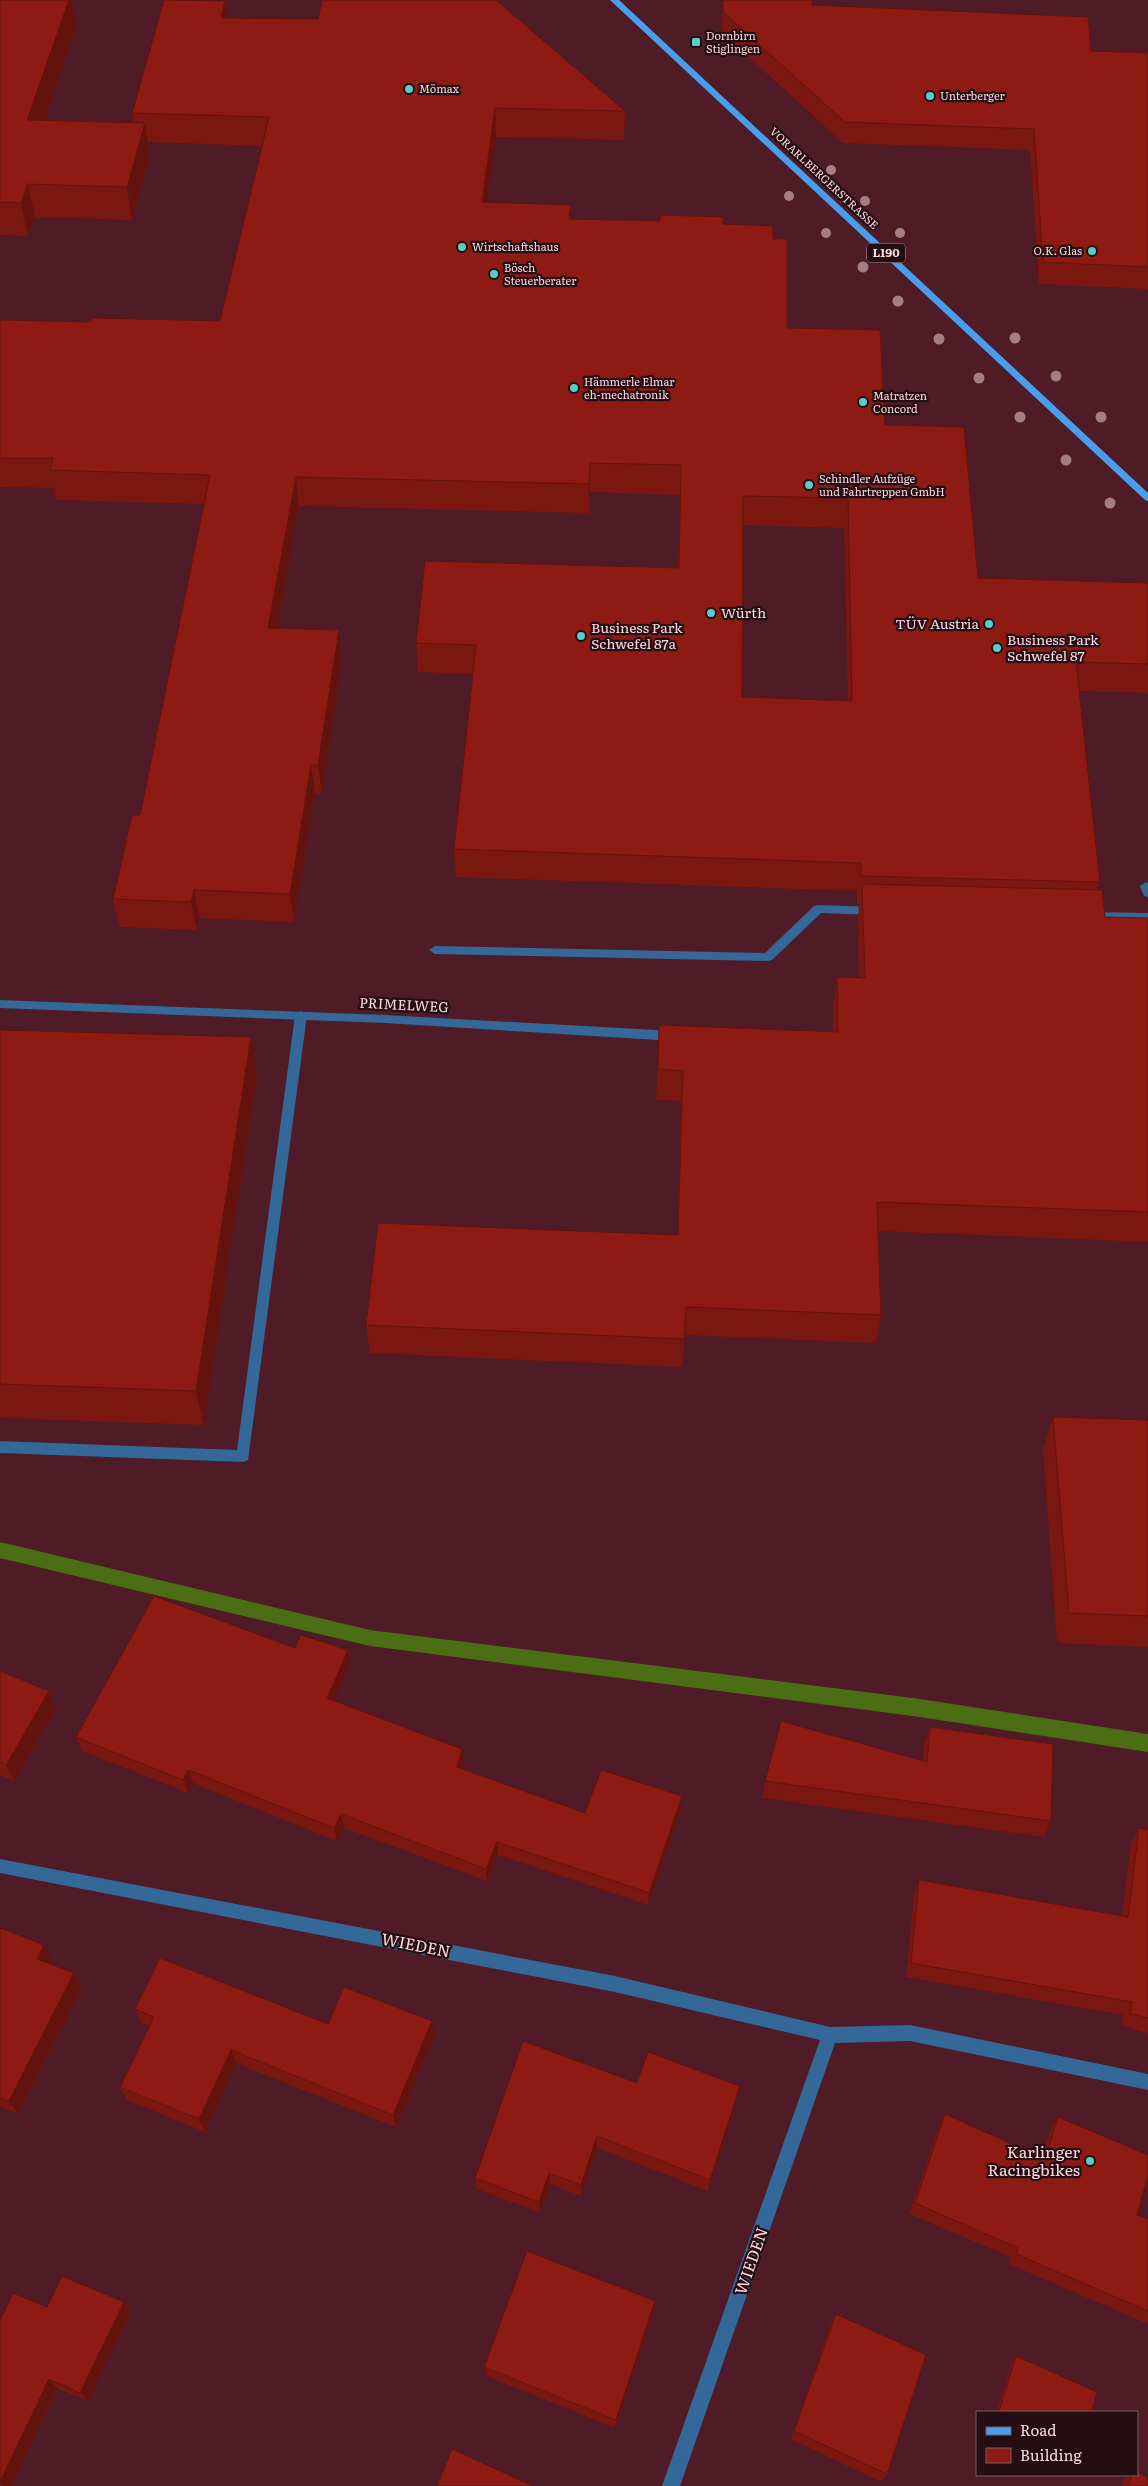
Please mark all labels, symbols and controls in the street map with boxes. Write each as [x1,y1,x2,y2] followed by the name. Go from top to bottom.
[706,27,760,56] place label: Dornbirn Stiglingen
[690,36,702,48] marker: Dornbirn Stiglingen
[419,80,460,96] place label: Mömax
[403,83,415,95] marker: Mömax
[940,87,1006,103] place label: Unterberger
[924,90,936,102] marker: Unterberger
[767,123,882,232] street label: VORARLBERGERSTRASSE
[472,238,558,254] place label: Wirtschaftshaus
[456,241,468,253] marker: Wirtschaftshaus
[1034,242,1082,258] place label: O.K. Glas
[867,244,905,262] road number: L190
[1086,245,1098,257] marker: O.K. Glas
[504,259,577,288] place label: Bösch Steuerberater
[488,268,500,280] marker: Bösch Steuerberater
[584,373,675,402] place label: Hämmerle Elmar eh-mechatronik
[568,382,580,394] marker: Hämmerle Elmar eh-mechatronik
[873,387,927,416] place label: Matratzen Concord
[857,396,869,408] marker: Matratzen Concord
[819,470,945,499] place label: Schindler Aufzüge und Fahrtreppen GmbH
[803,479,815,491] marker: Schindler Aufzüge und Fahrtreppen GmbH
[721,602,766,622] place label: Würth
[705,607,717,619] marker: Würth
[895,613,979,633] place label: TÜV Austria
[591,617,683,653] place label: Business Park Schwefel 87a
[983,618,995,630] marker: TÜV Austria
[1007,629,1099,665] place label: Business Park Schwefel 87
[575,630,587,642] marker: Business Park Schwefel 87a
[991,642,1003,654] marker: Business Park Schwefel 87
[359,992,450,1016] street label: PRIMELWEG
[380,1926,453,1962] street label: WIEDEN
[988,2139,1080,2181] place label: Karlinger Racingbikes
[1084,2155,1096,2167] marker: Karlinger Racingbikes
[727,2224,773,2298] street label: WIEDEN
[976,2411,1138,2476] legend
[1020,2418,1056,2441] text: Road
[1020,2443,1082,2466] text: Building

